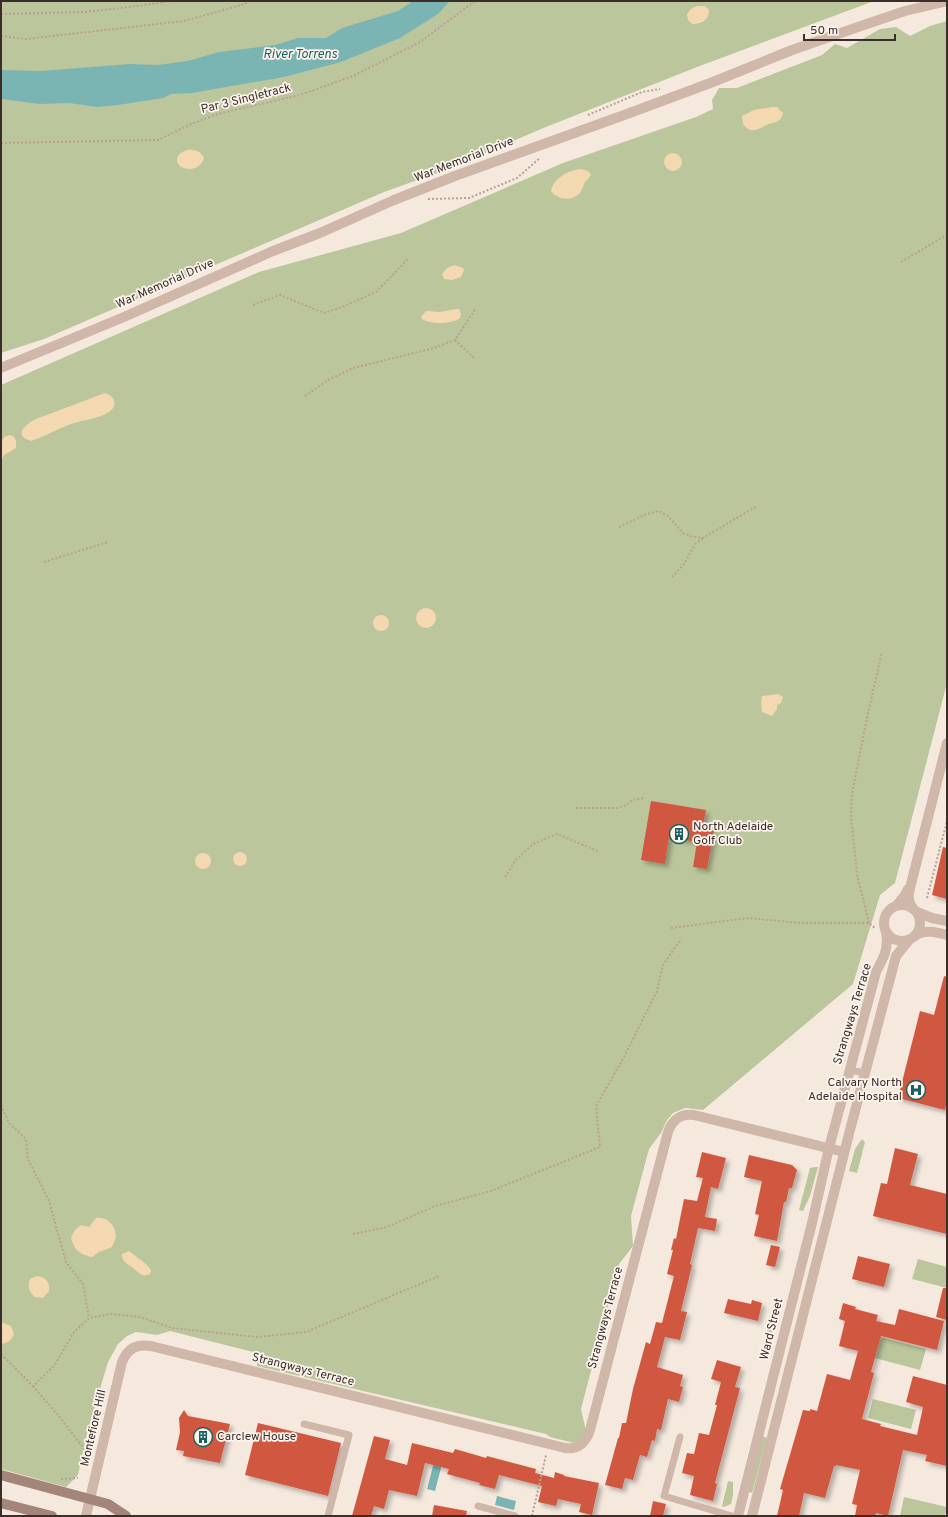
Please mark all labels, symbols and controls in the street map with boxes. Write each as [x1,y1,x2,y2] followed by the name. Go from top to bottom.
[804,16,895,42] scale bar
[810,23,838,39] text: 50 m
[263,47,337,63] water label: River Torrens
[199,80,293,118] street label: Par 3 Singletrack
[412,134,516,186] street label: War Memorial Drive
[114,255,216,313] street label: War Memorial Drive
[693,819,773,849] place label: North Adelaide Golf Club
[668,823,690,845] building icon: North Adelaide Golf Club
[830,961,876,1067] street label: Strangways Terrace
[808,1075,902,1105] place label: Calvary North Adelaide Hospital
[905,1079,927,1101] hospital icon: Calvary North Adelaide Hospital
[585,1265,627,1371] street label: Strangways Terrace
[757,1296,787,1362] street label: Ward Street
[250,1350,356,1390] street label: Strangways Terrace
[77,1388,111,1468] street label: Montefiore Hill
[192,1426,214,1448] building icon: Carclew House
[217,1429,296,1445] place label: Carclew House

